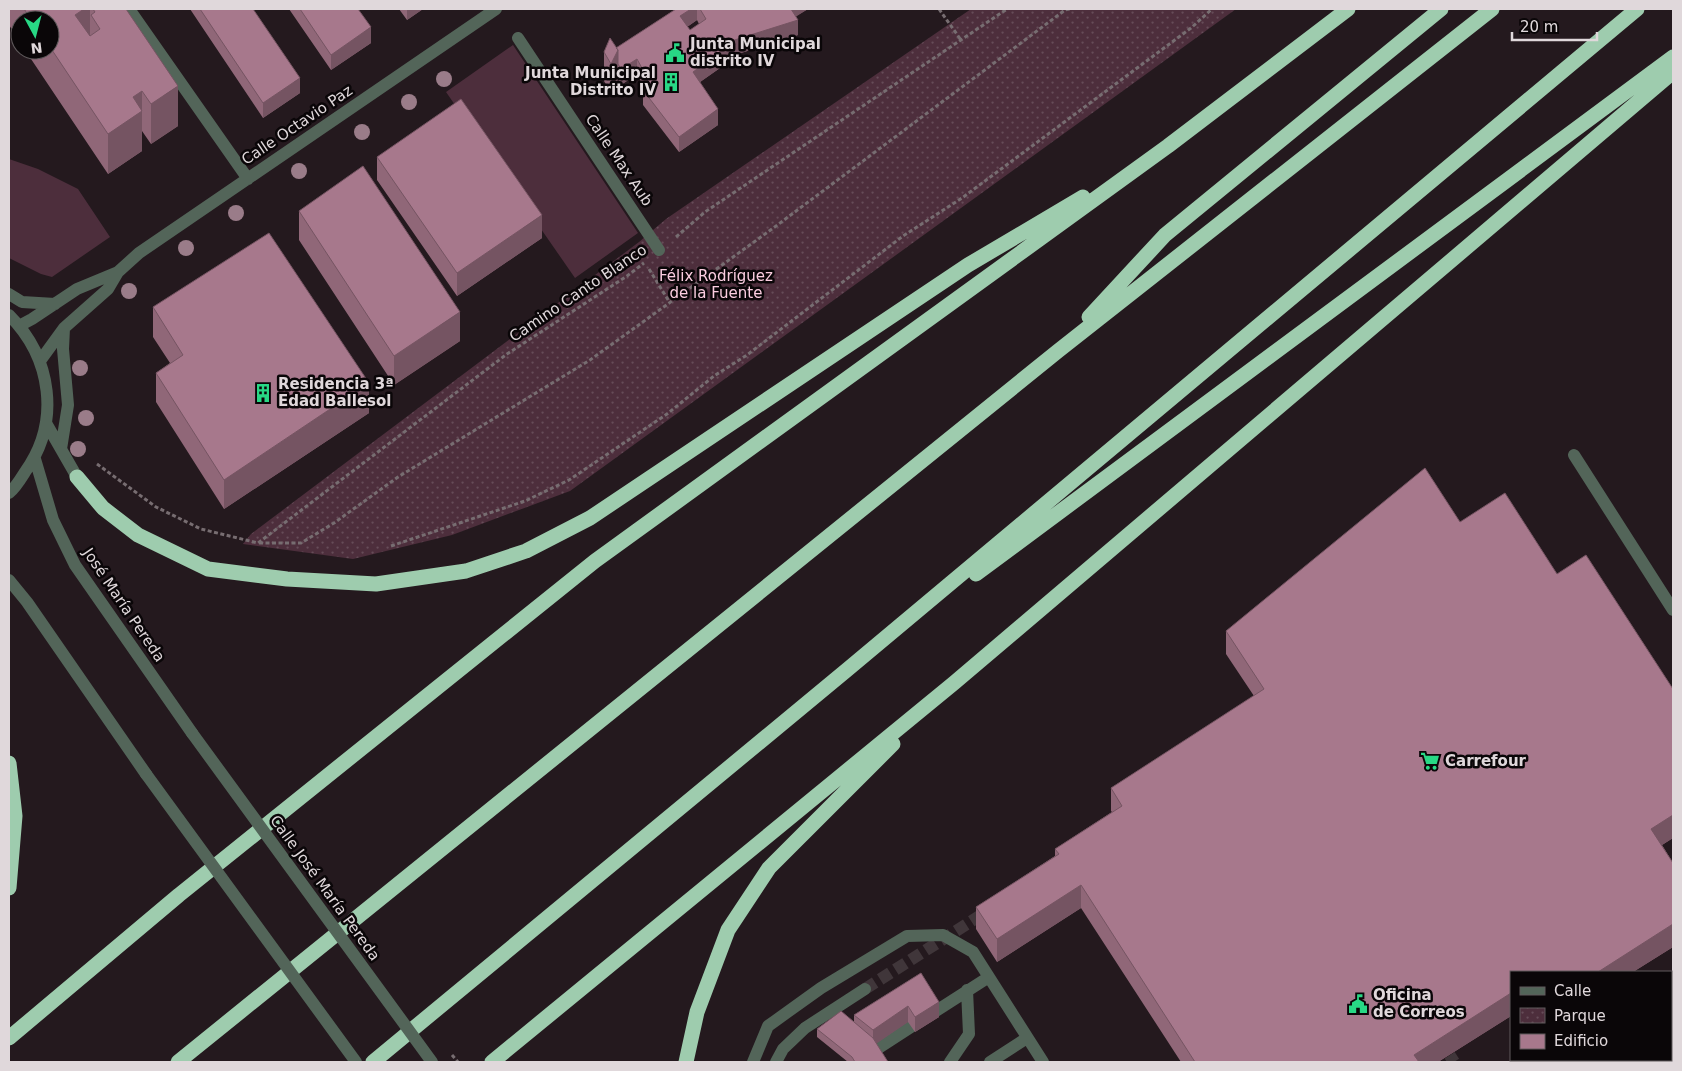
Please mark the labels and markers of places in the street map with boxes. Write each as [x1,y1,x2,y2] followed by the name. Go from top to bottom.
[689,35,821,70] place label: Junta Municipal distrito IV
[664,42,686,64] public building icon: Junta Municipal distrito IV
[524,64,656,99] place label: Junta Municipal Distrito IV
[660,71,682,93] building icon: Junta Municipal Distrito IV
[278,375,394,410] place label: Residencia 3ª Edad Ballesol
[252,382,274,404] building icon: Residencia 3ª Edad Ballesol
[1419,750,1441,772] supermarket icon: Carrefour
[1445,752,1527,770] place label: Carrefour
[1373,986,1465,1021] place label: Oficina de Correos
[1347,993,1369,1015] public building icon: Oficina de Correos

